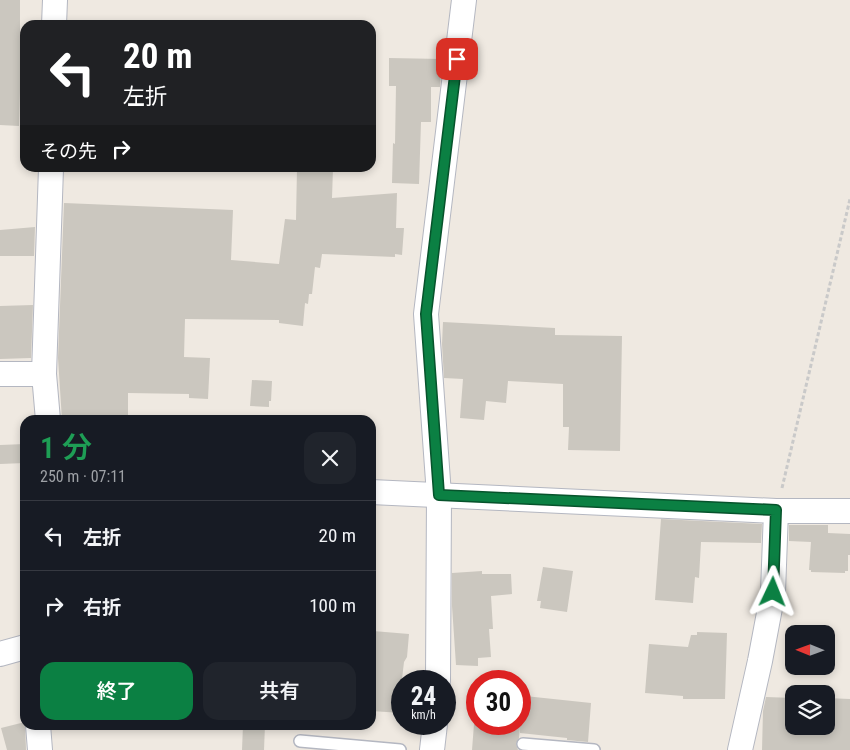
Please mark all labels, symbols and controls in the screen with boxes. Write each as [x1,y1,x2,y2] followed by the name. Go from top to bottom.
[123,36,192,77] text: 20 m
[436,38,478,80] pin
[40,40,105,105] icon: left
[443,45,471,73] icon: arrive
[123,84,167,109] text: 左折
[107,135,135,163] icon: right
[40,140,97,163] text: その先
[40,430,92,465] text: 1 分
[304,432,356,484] button: close
[40,467,126,486] text: 250 m · 07:11
[40,522,68,550] icon: left
[319,524,356,547] text: 20 m
[83,526,121,549] text: 左折
[746,565,798,617] position arrow
[40,592,68,620] icon: right
[309,594,356,617] text: 100 m
[83,596,121,619] text: 右折
[785,625,835,675] north arrow
[785,625,835,735] map controls
[40,662,193,720] button: 終了
[203,662,356,720] button: 共有
[466,670,531,735] speed limit sign: 30
[411,682,436,711] text: 24
[785,685,835,735] button: layers
[411,708,436,722] text: km/h

